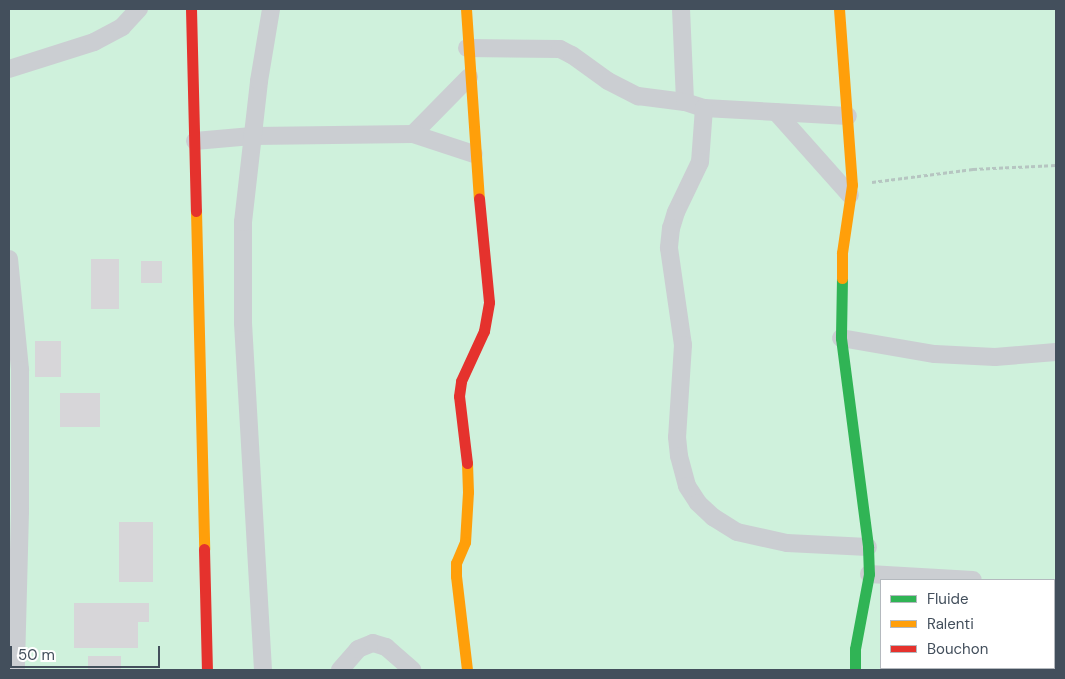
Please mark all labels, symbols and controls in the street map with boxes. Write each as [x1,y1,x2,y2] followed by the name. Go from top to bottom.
[880,579,1055,669] legend
[927,589,969,609] text: Fluide
[927,614,974,634] text: Ralenti
[12,636,162,668] scale bar
[927,639,988,659] text: Bouchon
[18,645,55,665] text: 50 m

